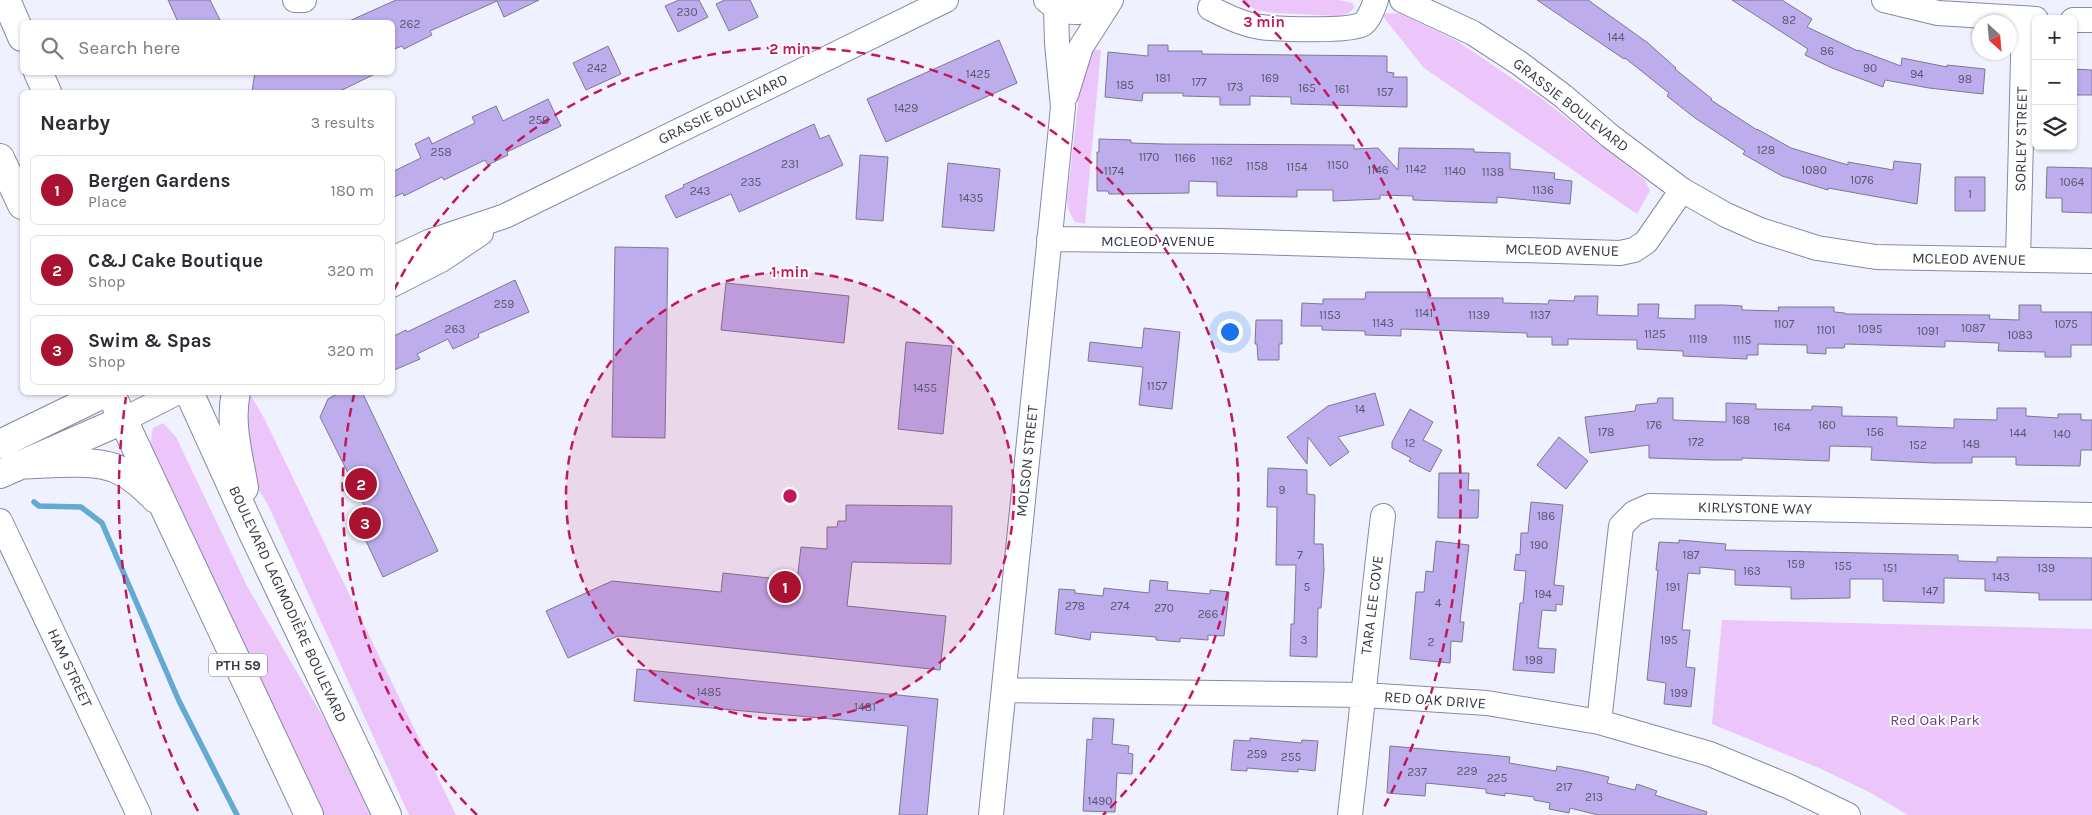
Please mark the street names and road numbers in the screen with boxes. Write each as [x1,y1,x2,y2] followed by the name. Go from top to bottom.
[1510,54,1632,156] street label: GRASSIE BOULEVARD
[655,70,791,148] street label: GRASSIE BOULEVARD
[2011,86,2031,192] street label: SORLEY STREET
[1101,232,1215,250] street label: MCLEOD AVENUE
[1505,240,1619,260] street label: MCLEOD AVENUE
[1912,249,2026,269] street label: MCLEOD AVENUE
[1012,404,1042,518] street label: MOLSON STREET
[225,483,351,725] street label: BOULEVARD LAGIMODIÈRE BOULEVARD
[1698,498,1813,518] street label: KIRLYSTONE WAY
[1357,554,1387,656] street label: TARA LEE COVE
[44,626,96,711] street label: HAM STREET
[209,654,267,676] road number: PTH 59
[1383,687,1487,713] street label: RED OAK DRIVE

